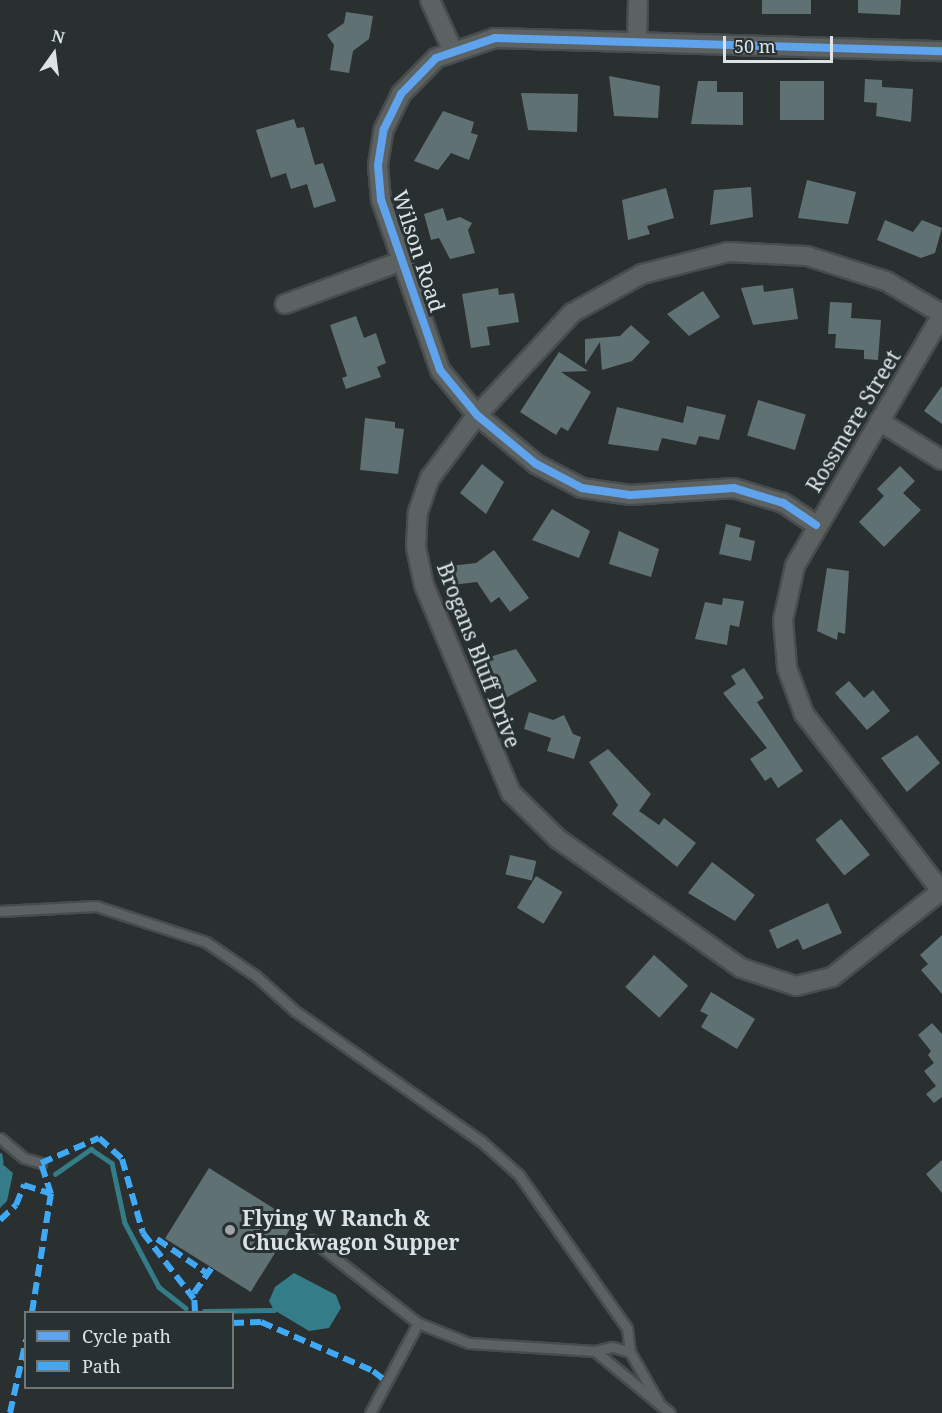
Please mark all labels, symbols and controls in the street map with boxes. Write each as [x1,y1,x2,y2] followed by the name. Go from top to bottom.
[24,24,84,84] north arrow
[50,24,67,49] text: N
[726,24,836,62] scale bar
[734,34,776,58] text: 50 m
[387,187,451,315] street label: Wilson Road
[801,345,905,497] street label: Rossmere Street
[432,559,526,751] street label: Brogans Bluff Drive
[242,1205,459,1255] place label: Flying W Ranch & Chuckwagon Supper
[223,1223,237,1237] marker: Flying W Ranch & Chuckwagon Supper
[24,1311,234,1389] legend
[82,1324,171,1348] text: Cycle path
[82,1354,121,1378] text: Path

